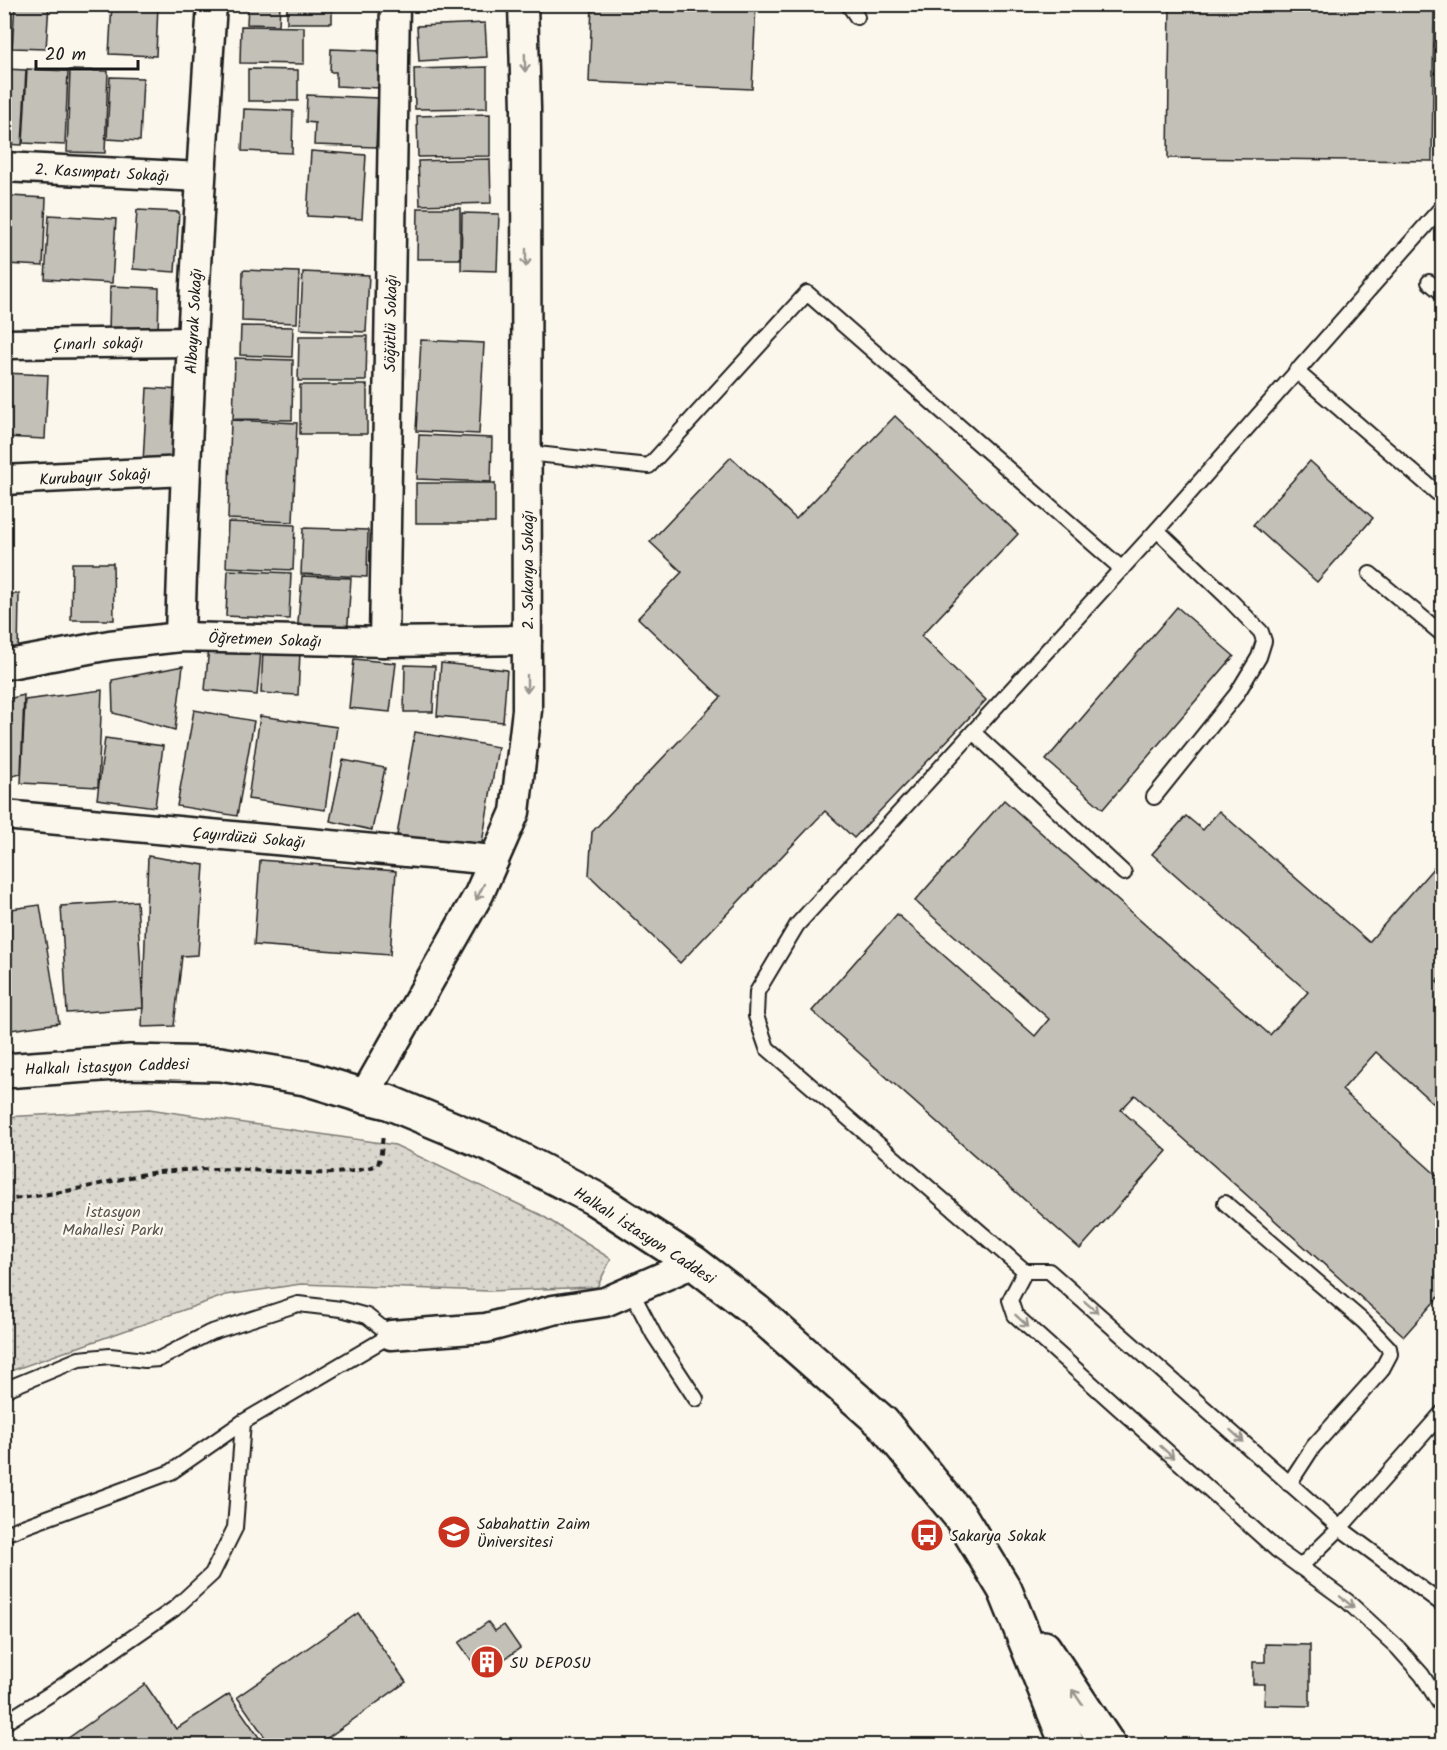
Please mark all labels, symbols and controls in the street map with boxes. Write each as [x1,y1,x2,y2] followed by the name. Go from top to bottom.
[36,33,138,71] scale bar
[45,41,86,70] text: 20 m
[519,52,530,72] one-way arrow
[34,157,170,190] street label: 2. Kasımpatı Sokağı
[520,247,532,267] one-way arrow
[179,267,210,375] street label: Albayrak Sokağı
[378,274,405,372] street label: Söğütlü Sokağı
[53,331,143,358] street label: Çınarlı sokağı
[39,462,152,493] street label: Kurubayır Sokağı
[516,510,541,630] street label: 2. Sakarya Sokağı
[208,626,322,655] street label: Öğretmen Sokağı
[521,673,533,693] one-way arrow
[191,821,306,856] street label: Çayırdüzü Sokağı
[473,882,485,900] one-way arrow
[24,1052,191,1083] street label: Halkalı İstasyon Caddesi
[568,1181,721,1292] street label: Halkalı İstasyon Caddesi
[62,1200,164,1243] park label: İstasyon Mahallesi Parkı
[1083,1300,1098,1314] one-way arrow
[1014,1314,1029,1328] one-way arrow
[1229,1429,1244,1443] one-way arrow
[1159,1445,1174,1459] one-way arrow
[477,1512,590,1555] place label: Sabahattin Zaim Üniversitesi
[436,1514,472,1550] school or university icon: Sabahattin Zaim Üniversitesi
[909,1517,945,1553] bus stop icon: Sakarya Sokak
[950,1524,1046,1549] place label: Sakarya Sokak
[1339,1596,1355,1609] one-way arrow
[469,1644,505,1680] building icon: SU DEPOSU
[510,1651,591,1676] place label: SU DEPOSU
[1070,1689,1082,1706] one-way arrow

